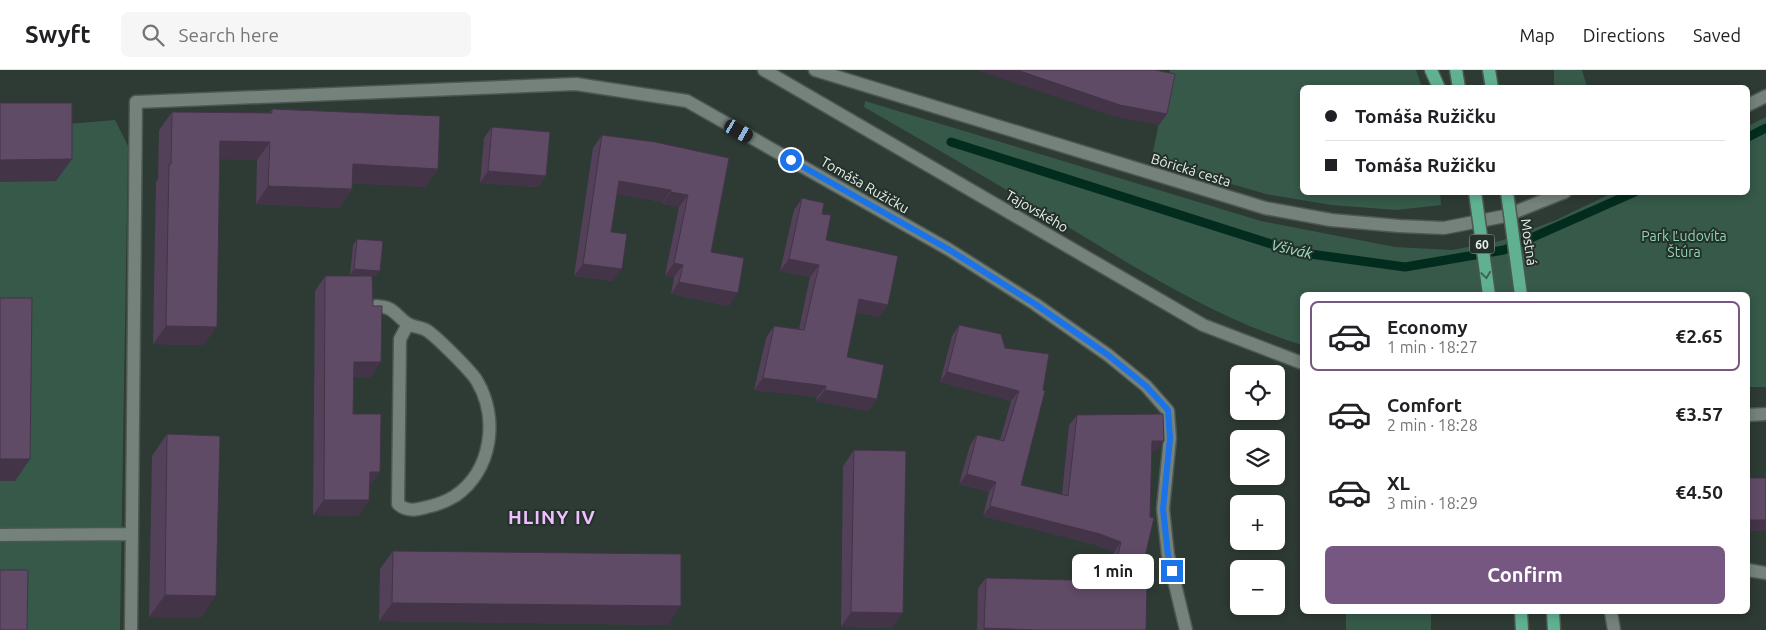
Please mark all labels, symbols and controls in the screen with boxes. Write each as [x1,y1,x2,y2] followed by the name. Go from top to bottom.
[121,12,471,57] search box
[25,21,91,48] text: Swyft
[139,21,167,49] icon: search
[179,24,279,46] text: Search here
[1519,25,1555,45] text: Map
[1583,25,1665,45] text: Directions
[1693,25,1741,45] text: Saved
[1355,105,1496,127] text: Tomáša Ružičku
[722,117,755,145] car
[780,149,802,171] route start
[1149,150,1233,190] street label: Bôrická cesta
[818,153,912,217] street label: Tomáša Ružičku
[1355,154,1496,176] text: Tomáša Ružičku
[1003,187,1071,235] street label: Tajovského
[1518,218,1540,266] street label: Mostná
[1641,228,1727,260] park label: Park Ľudovíta Štúra
[1470,234,1494,253] road number: 60
[1270,236,1315,262] water label: Všivák
[1481,271,1491,280] one-way arrow
[1327,314,1372,359] icon: car
[1387,316,1468,338] text: Economy
[1675,325,1723,347] text: €2.65
[1387,338,1478,356] text: 1 min · 18:27
[1230,365,1285,615] map controls
[1230,365,1285,420] button: locate
[1327,392,1372,437] icon: car
[1387,394,1462,416] text: Comfort
[1675,403,1723,425] text: €3.57
[1387,416,1478,434] text: 2 min · 18:28
[1230,430,1285,485] button: layers
[1327,470,1372,515] icon: car
[1387,472,1410,494] text: XL
[1675,481,1723,503] text: €4.50
[1387,494,1478,512] text: 3 min · 18:29
[1230,495,1285,550] button: +
[508,506,596,528] district label: HLINY IV
[1325,546,1725,604] button: Confirm
[1072,554,1154,588] callout: 1 min
[1161,560,1183,582] route end
[1230,560,1285,615] button: −
[1093,562,1133,580] text: 1 min

